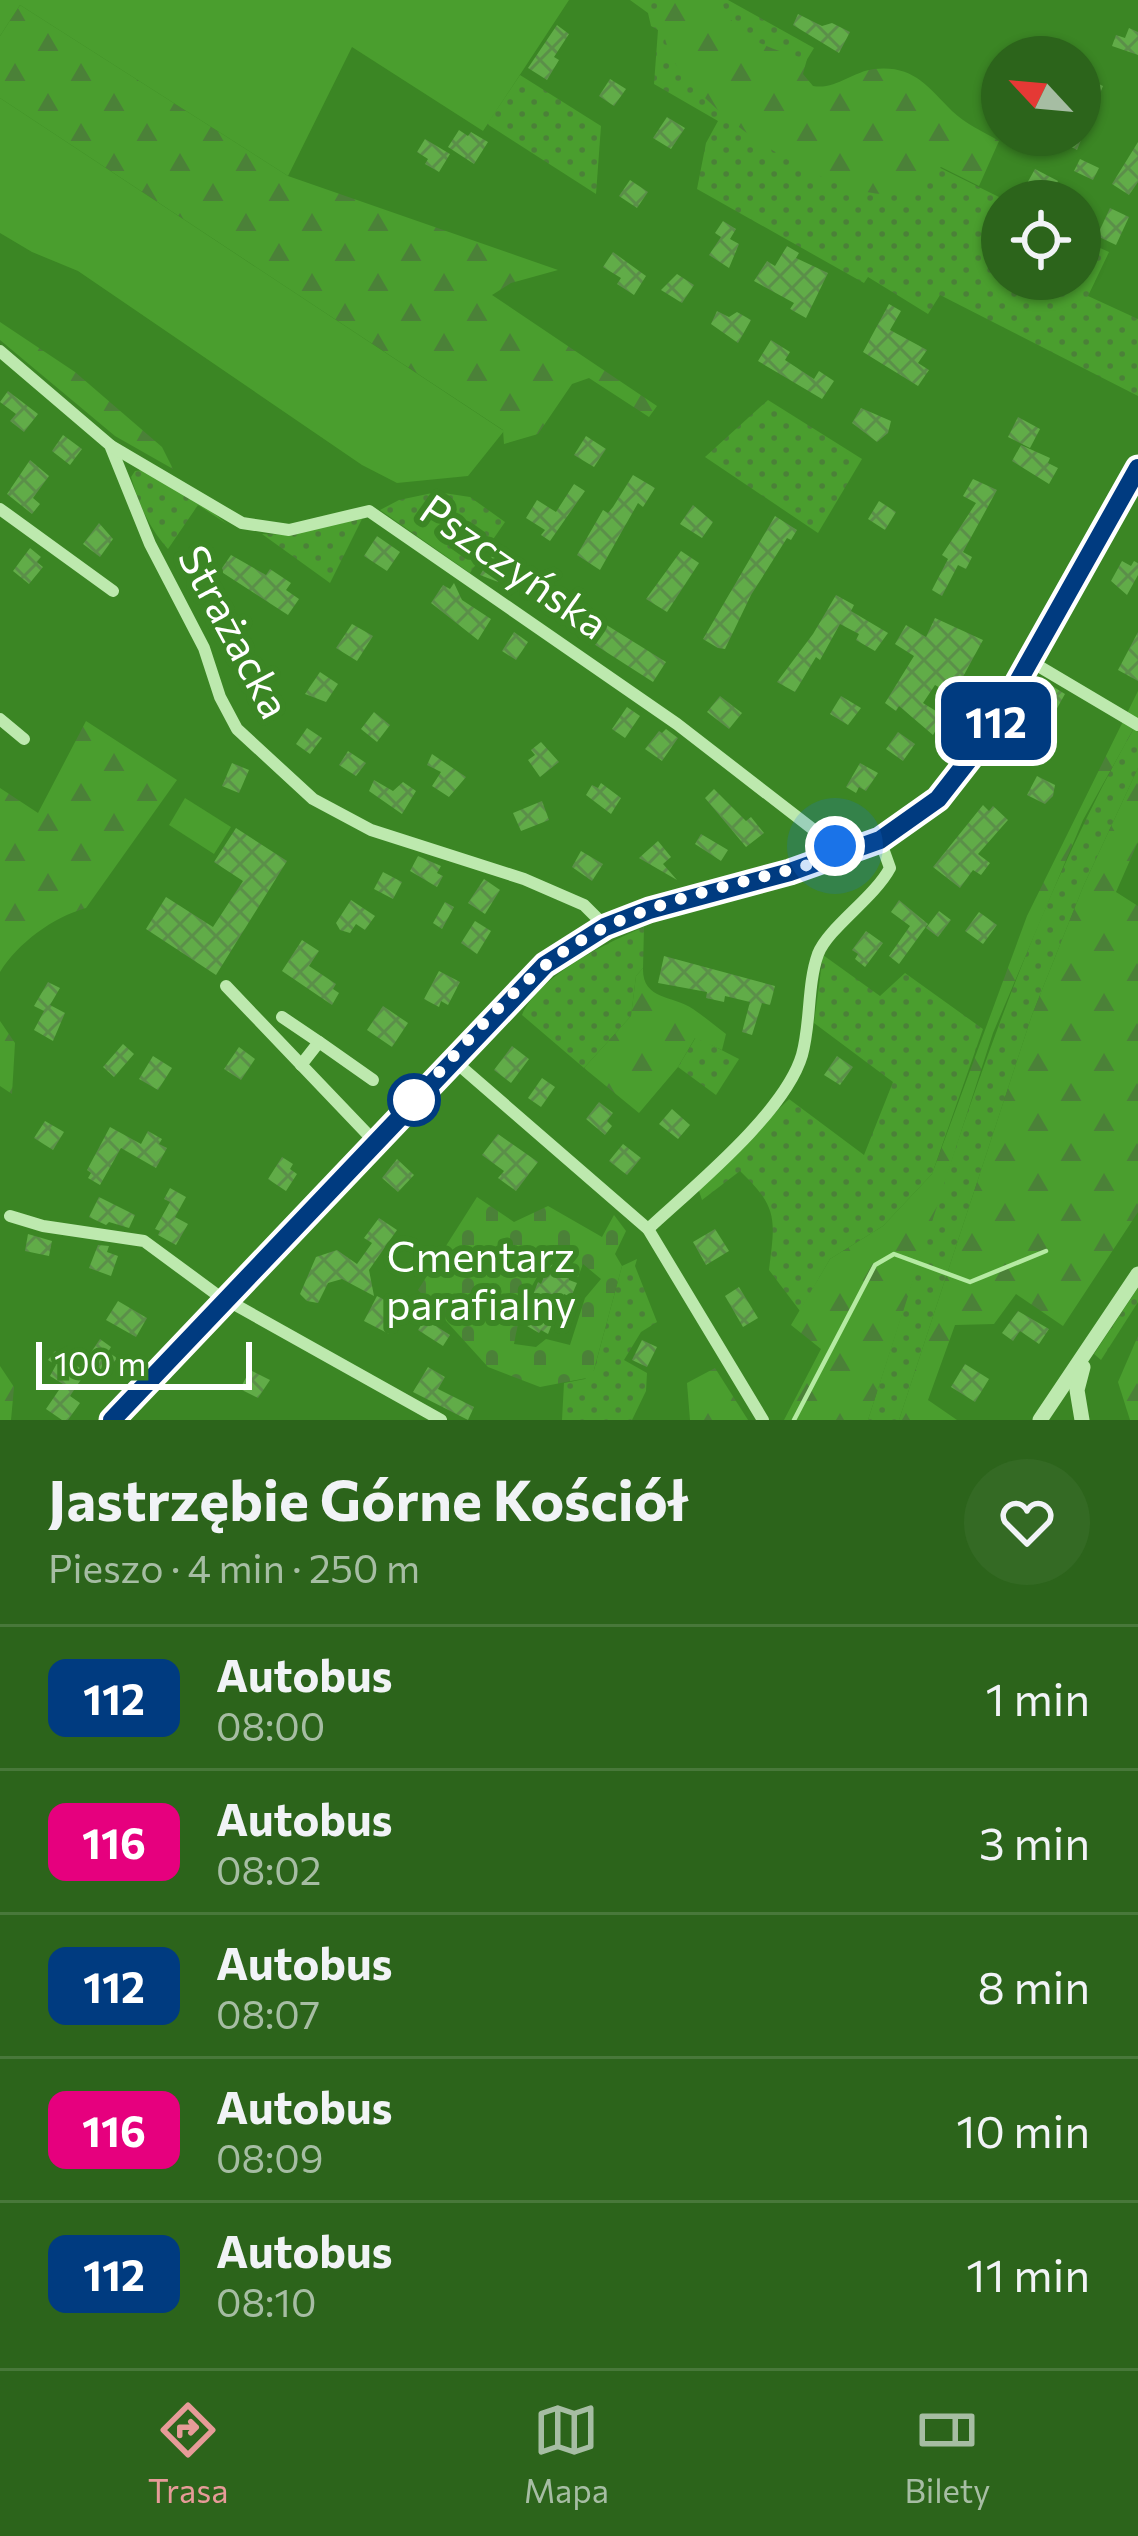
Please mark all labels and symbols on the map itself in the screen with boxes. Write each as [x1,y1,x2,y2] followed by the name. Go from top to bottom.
[981,36,1101,156] north arrow
[411,482,619,649] street label: Pszczyńska
[169,536,303,726] street label: Strażacka
[927,682,1065,760] line badge: 112
[805,816,865,876] your location
[389,1075,439,1125] unlabelled marker
[386,1229,576,1329] park label: Cmentarz parafialny
[36,1336,252,1389] scale bar

